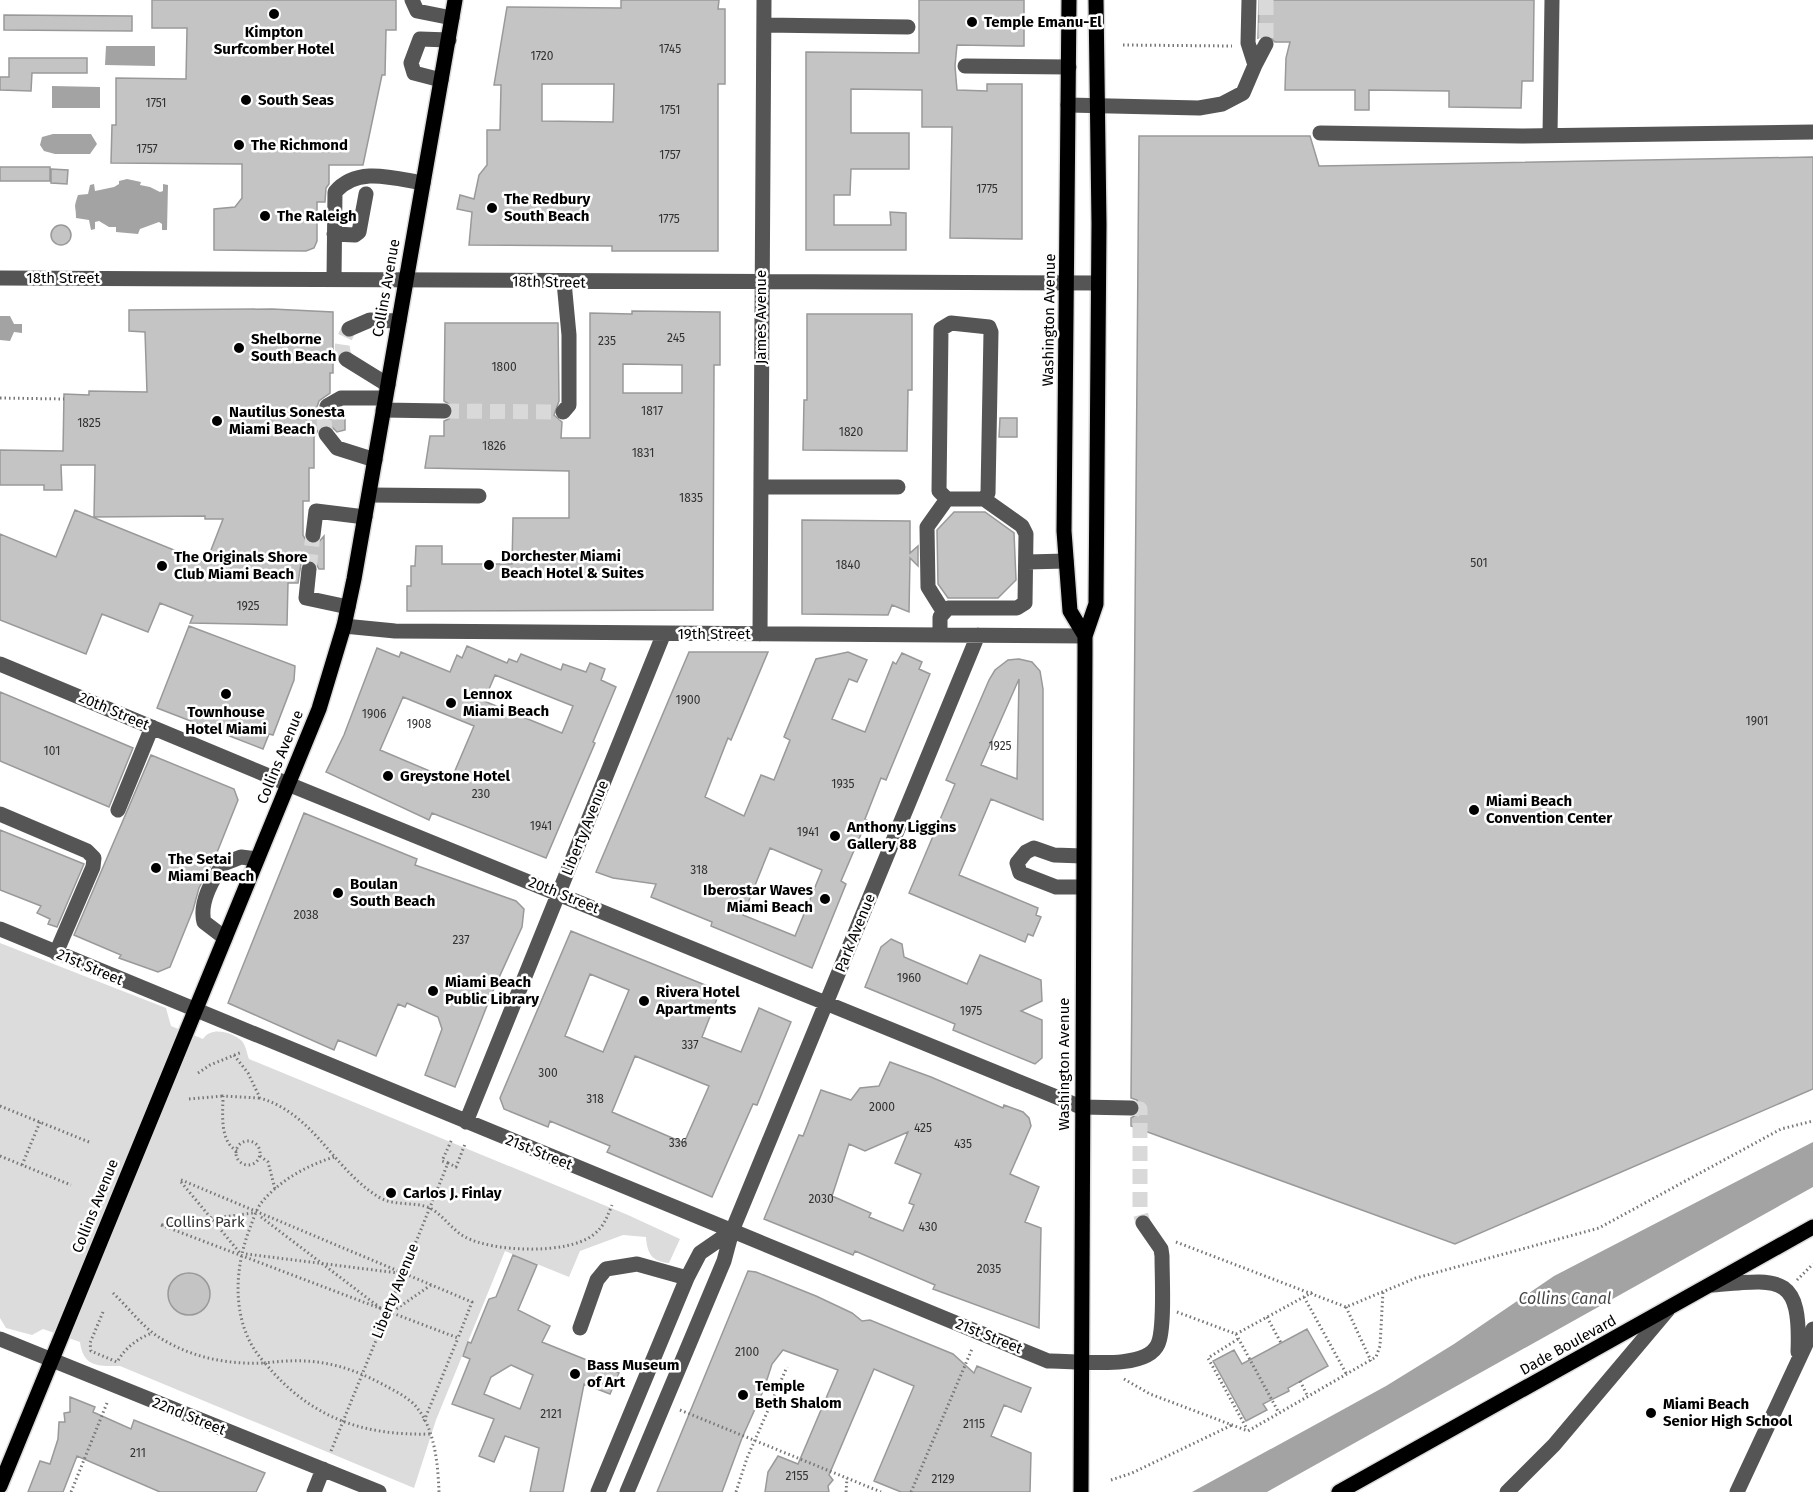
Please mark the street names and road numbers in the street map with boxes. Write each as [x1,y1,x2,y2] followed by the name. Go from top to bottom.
[369,237,403,339] street label: Collins Avenue
[1039,253,1059,387] street label: Washington Avenue
[26,269,100,287] street label: 18th Street
[752,270,770,364] street label: James Avenue
[512,272,587,292] street label: 18th Street
[677,625,751,643] street label: 19th Street
[76,688,152,734] street label: 20th Street
[253,708,307,806] street label: Collins Avenue
[558,778,612,878] street label: Liberty Avenue
[526,873,603,918] street label: 20th Street
[831,891,879,975] street label: Park Avenue
[54,945,127,989] street label: 21st Street
[1055,997,1073,1131] street label: Washington Avenue
[503,1130,576,1174] street label: 21st Street
[68,1157,122,1255] street label: Collins Avenue
[368,1241,422,1341] street label: Liberty Avenue
[1517,1311,1619,1379] street label: Dade Boulevard
[953,1314,1026,1358] street label: 21st Street
[150,1393,229,1439] street label: 22nd Street

